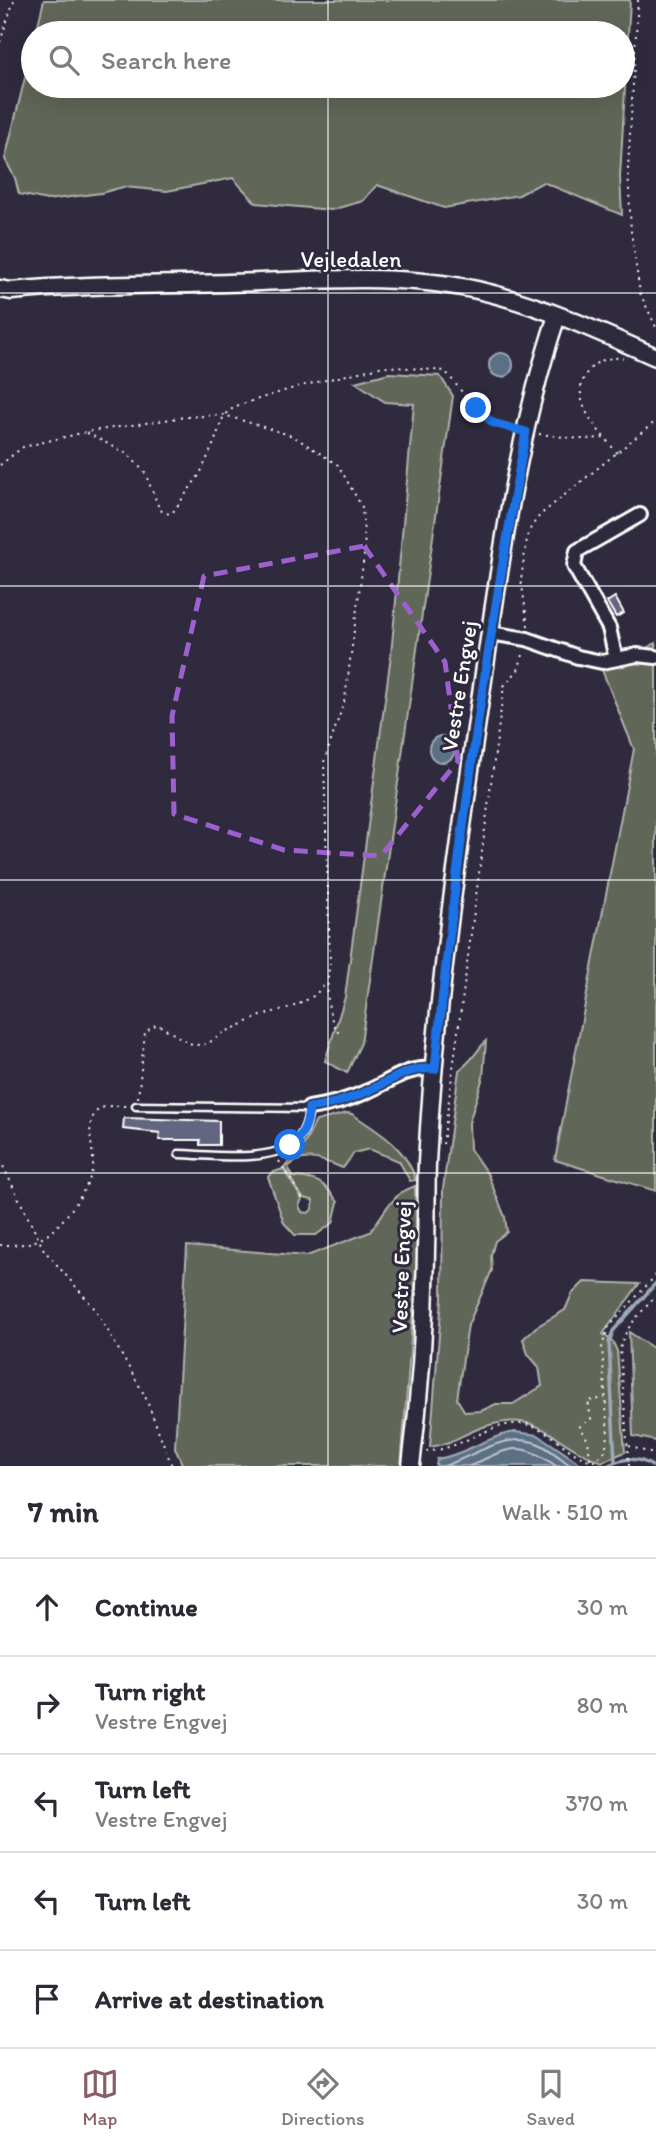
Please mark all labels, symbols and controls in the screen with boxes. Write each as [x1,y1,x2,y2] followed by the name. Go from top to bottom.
[21,21,635,98] search box
[45,41,83,79] icon: search
[101,44,231,76] text: Search here
[301,245,401,273] street label: Vejledalen
[460,392,491,423] route end
[435,618,483,754] street label: Vestre Engvej
[274,1129,305,1160] route start
[385,1200,417,1334] street label: Vestre Engvej
[28,1493,99,1530] text: 7 min
[502,1498,628,1526] text: Walk · 510 m
[28,1588,66,1626] icon: ahead
[95,1591,198,1623] text: Continue
[577,1593,628,1621] text: 30 m
[95,1675,206,1707] text: Turn right
[28,1686,66,1724] icon: right
[577,1691,628,1719] text: 80 m
[95,1707,227,1735] text: Vestre Engvej
[95,1773,191,1805] text: Turn left
[28,1784,66,1822] icon: left
[565,1789,628,1817] text: 370 m
[95,1805,227,1833] text: Vestre Engvej
[28,1882,66,1920] icon: left
[95,1885,191,1917] text: Turn left
[577,1887,628,1915] text: 30 m
[28,1980,66,2018] icon: arrive
[95,1983,324,2015] text: Arrive at destination
[81,2065,119,2130] tab: Map
[281,2065,365,2130] tab: Directions
[527,2065,575,2130] tab: Saved

